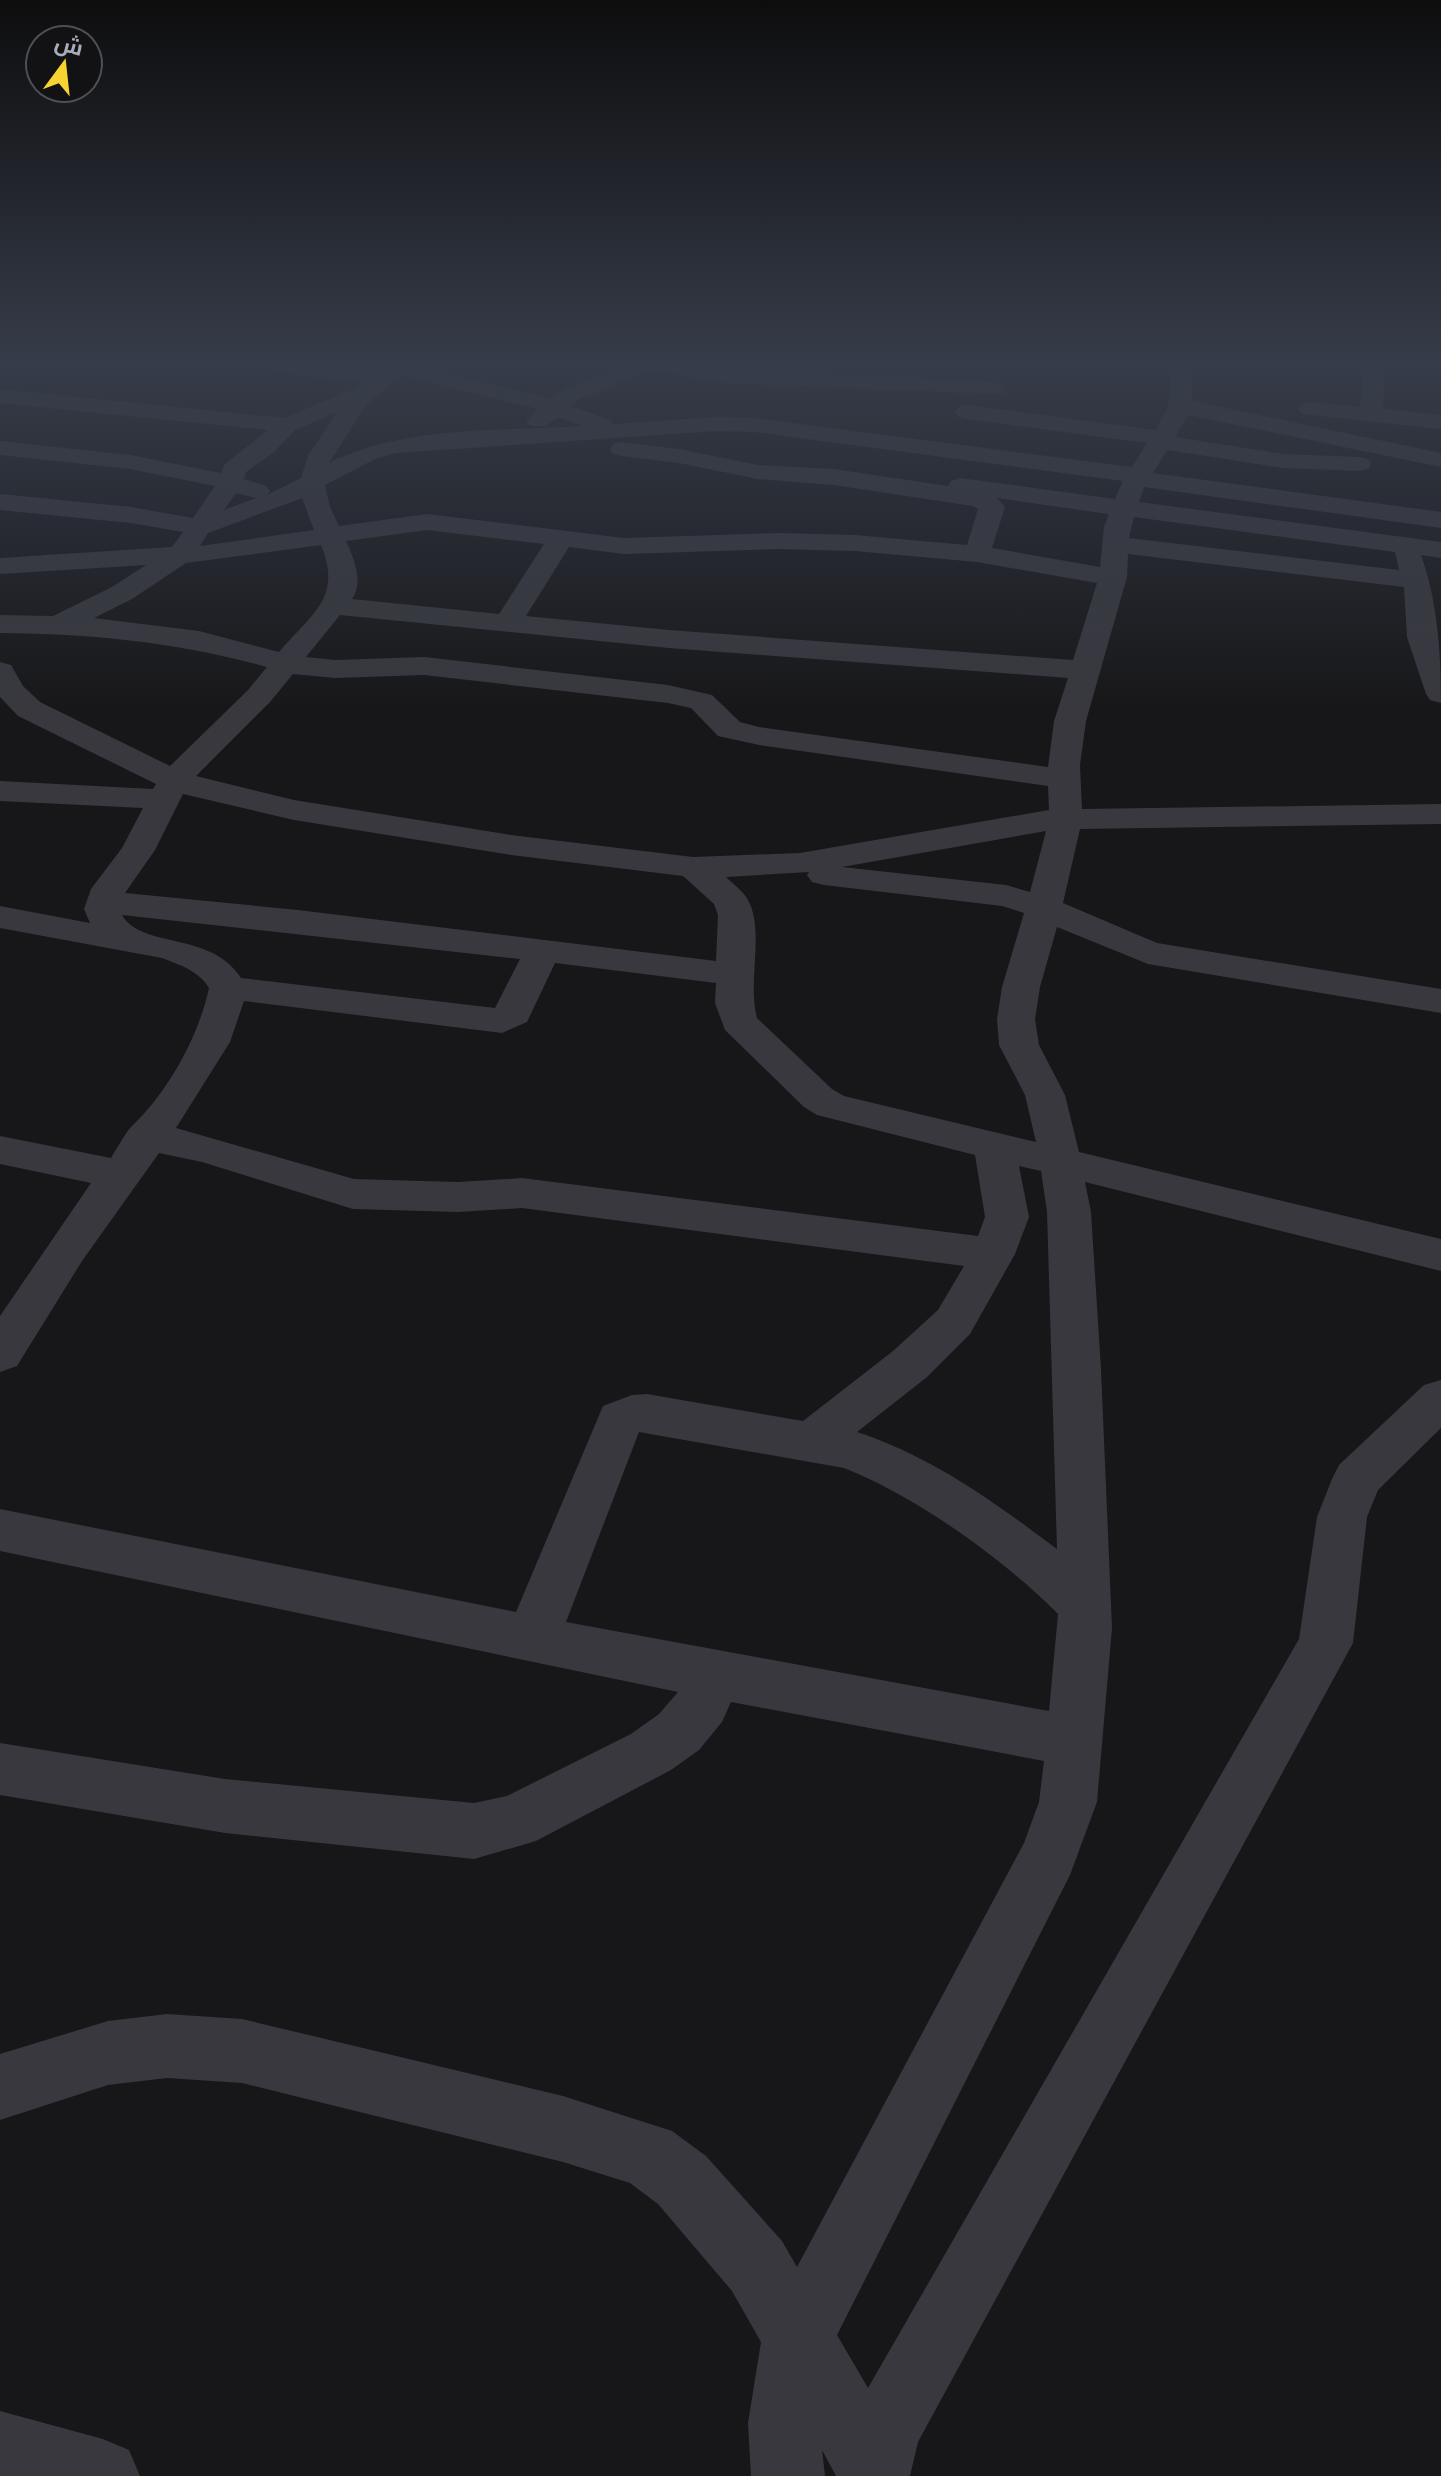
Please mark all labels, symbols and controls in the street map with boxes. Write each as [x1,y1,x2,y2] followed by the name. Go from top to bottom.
[24,24,104,104] north arrow
[51,25,87,65] text: ش

